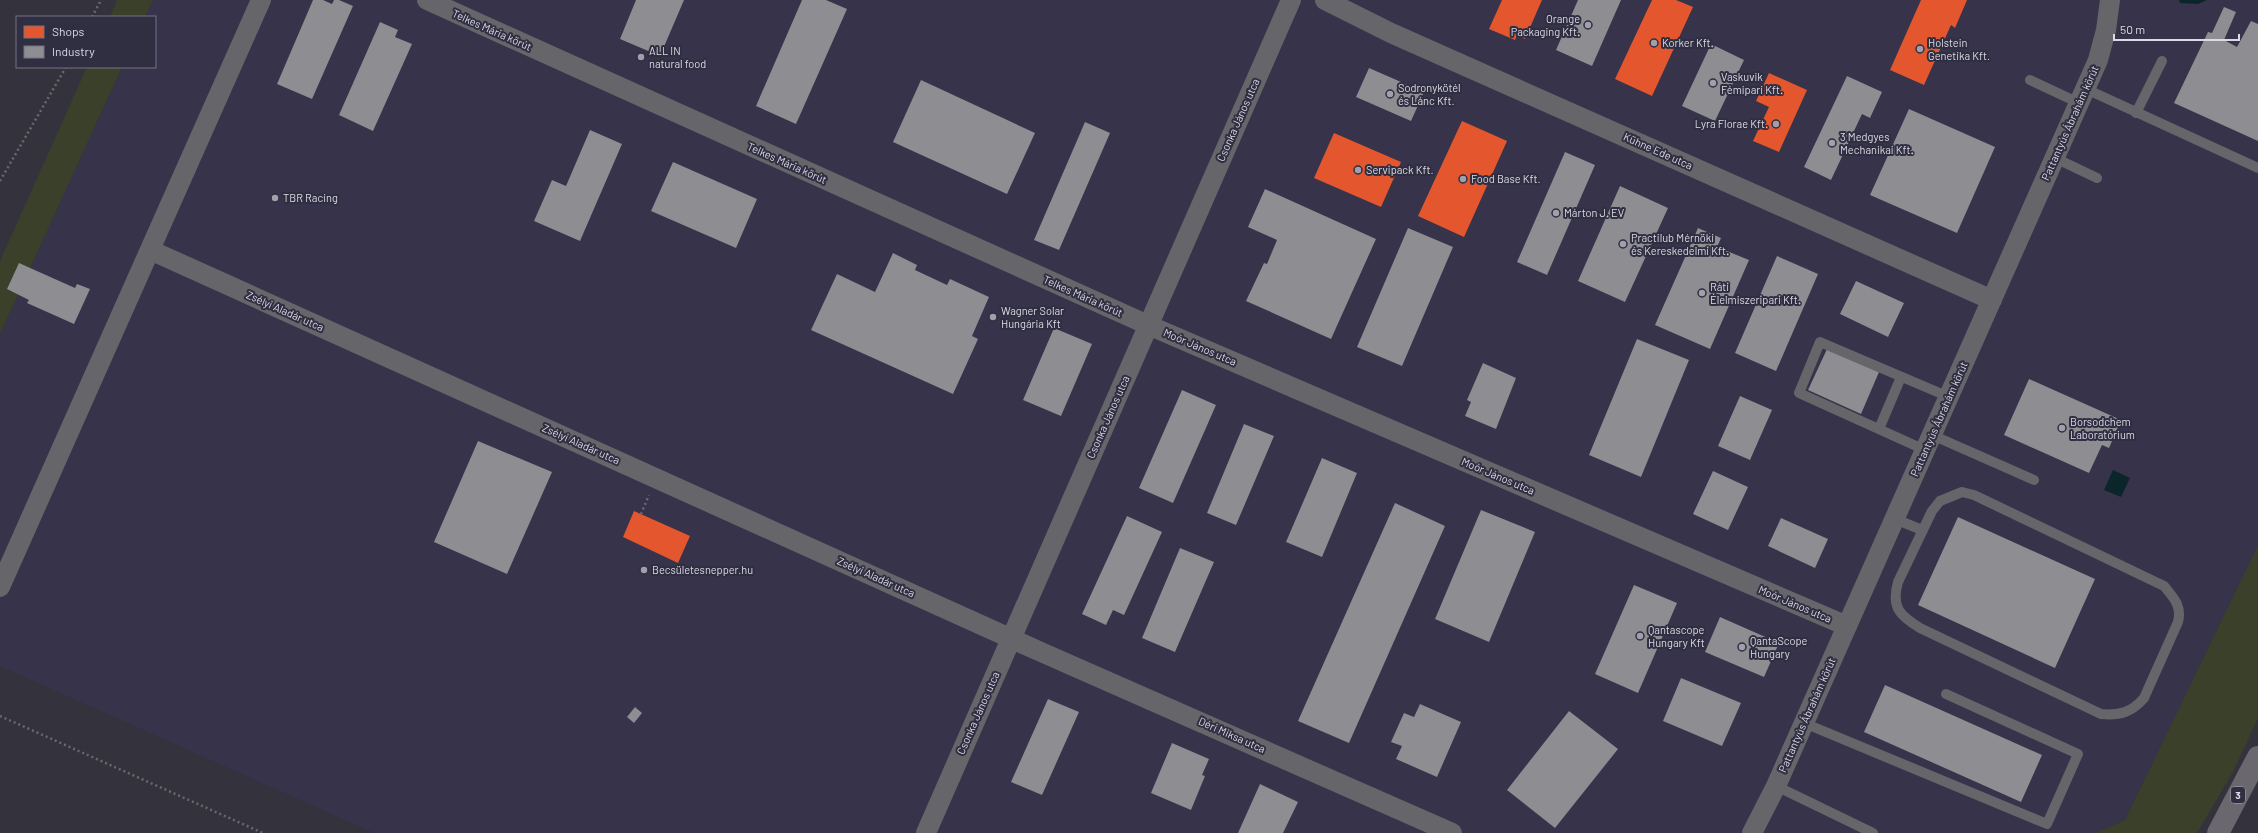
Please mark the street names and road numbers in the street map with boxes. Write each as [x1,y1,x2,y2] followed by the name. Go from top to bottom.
[450,6,534,53] street label: Telkes Mária körút
[2038,63,2101,182] street label: Pattantyús Ábrahám körút
[1213,76,1262,163] street label: Csonka János utca
[1622,129,1695,172] street label: Kühne Ede utca
[745,139,829,186] street label: Telkes Mária körút
[1041,272,1125,319] street label: Telkes Mária körút
[244,288,326,333] street label: Zsélyi Aladár utca
[1162,325,1239,368] street label: Moór János utca
[1907,359,1970,478] street label: Pattantyús Ábrahám körút
[1083,373,1132,460] street label: Csonka János utca
[540,421,622,466] street label: Zsélyi Aladár utca
[1460,454,1537,497] street label: Moór János utca
[835,554,917,599] street label: Zsélyi Aladár utca
[1757,582,1834,625] street label: Moór János utca
[1775,655,1838,774] street label: Pattantyús Ábrahám körút
[953,669,1002,756] street label: Csonka János utca
[1197,714,1268,755] street label: Déri Miksa utca
[2231,787,2245,803] road number: 3

